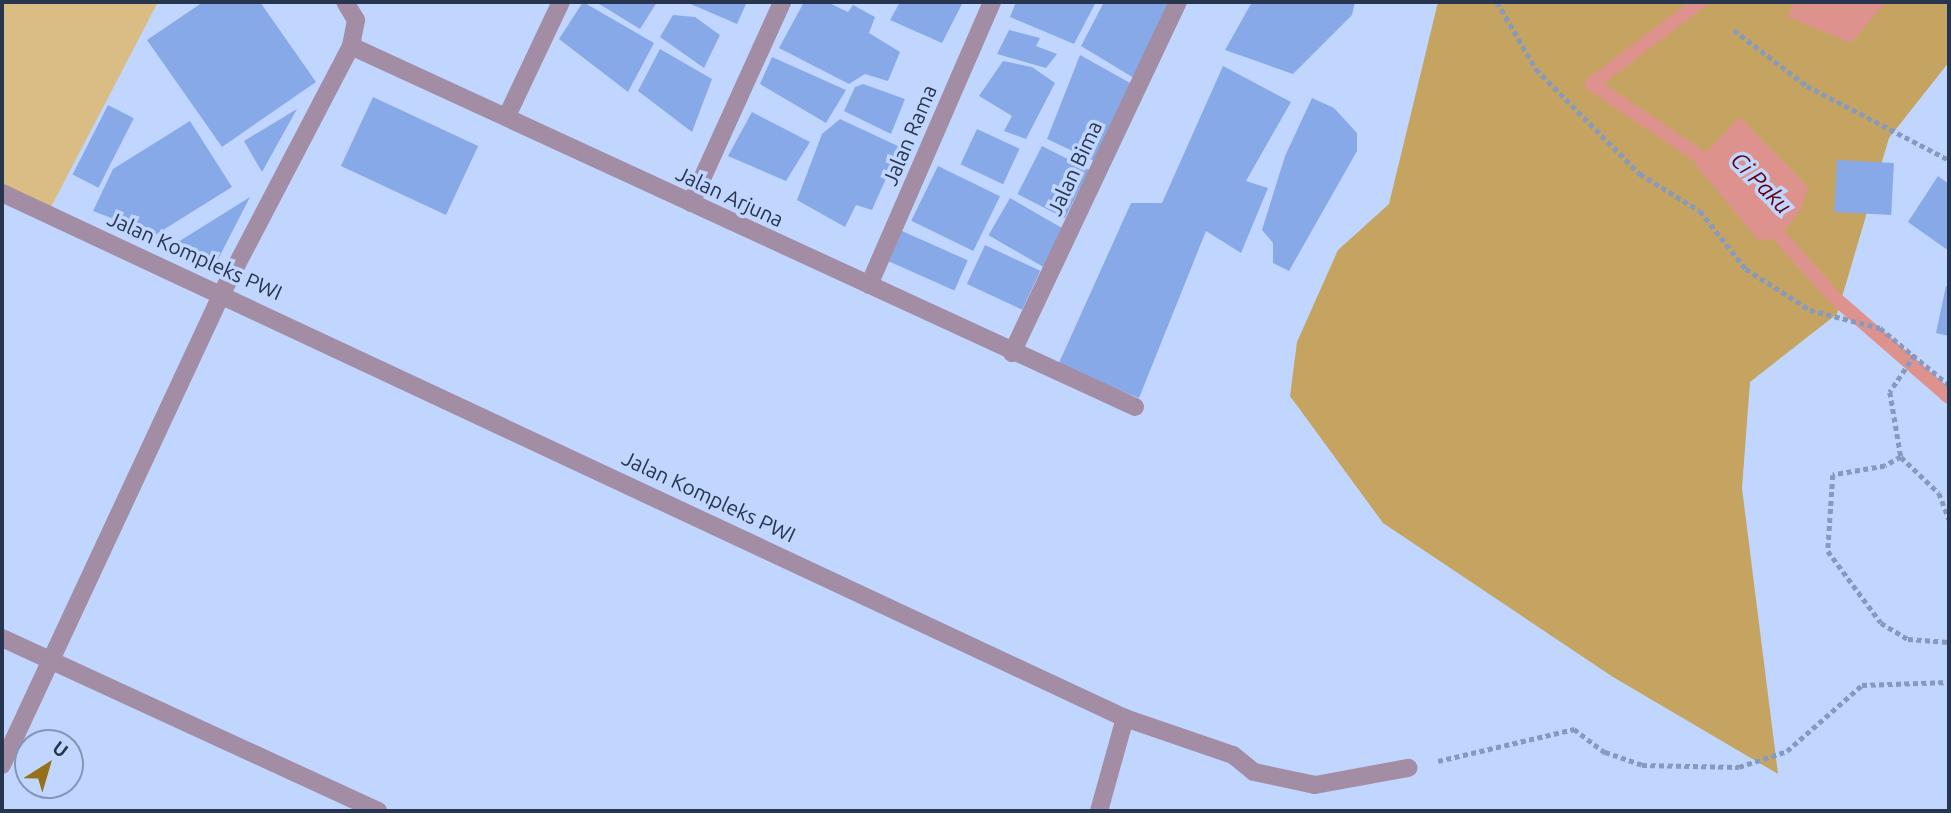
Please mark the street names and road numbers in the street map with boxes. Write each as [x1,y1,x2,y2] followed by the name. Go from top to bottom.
[876,81,942,189] street label: Jalan Rama
[1041,117,1107,219] street label: Jalan Bima
[672,160,788,232] street label: Jalan Arjuna
[104,205,286,305] street label: Jalan Kompleks PWI
[618,445,800,547] street label: Jalan Kompleks PWI

